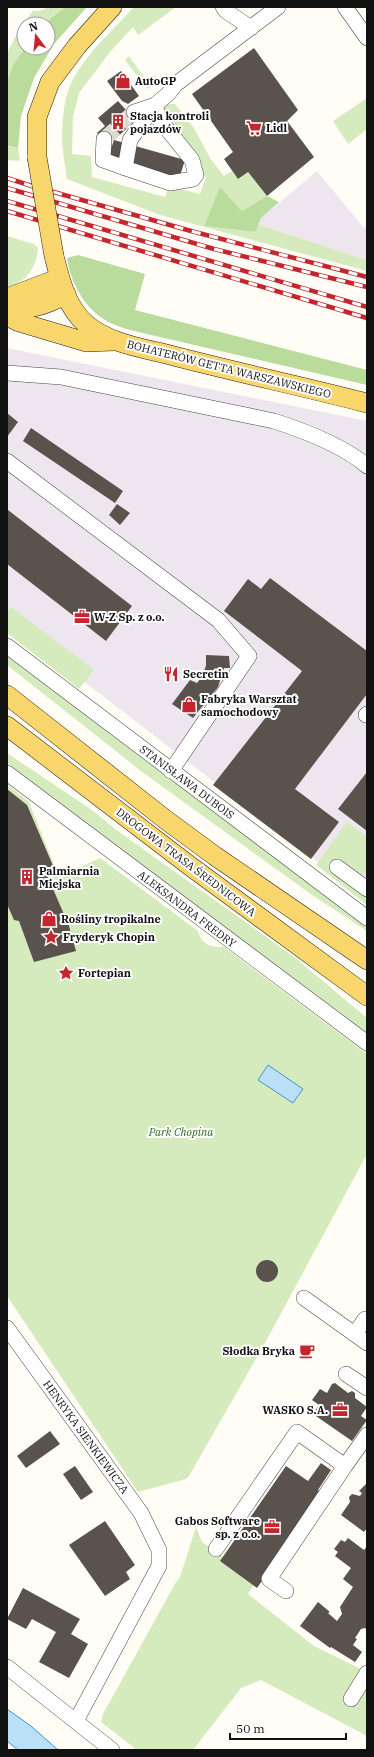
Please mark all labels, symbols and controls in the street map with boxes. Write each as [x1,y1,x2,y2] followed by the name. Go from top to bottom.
[16,16,56,56] north arrow
[27,18,40,34] text: N
[114,72,132,90] shop icon: AutoGP
[135,74,177,88] place label: AutoGP
[130,109,209,136] place label: Stacja kontroli pojazdów
[109,113,127,131] building icon: Stacja kontroli pojazdów
[245,119,263,137] supermarket icon: Lidl
[266,121,287,135] place label: Lidl
[125,337,333,401] street label: BOHATERÓW GETTA WARSZAWSKIEGO
[73,608,91,626] office icon: W-Z Sp. z o.o.
[94,610,165,624] place label: W-Z Sp. z o.o.
[162,665,180,683] restaurant icon: Secretin
[183,667,229,681] place label: Secretin
[201,692,297,719] place label: Fabryka Warsztat samochodowy
[180,696,198,714] shop icon: Fabryka Warsztat samochodowy
[137,742,237,822] street label: STANISŁAWA DUBOIS
[113,805,259,919] street label: DROGOWA TRASA ŚREDNICOWA
[39,864,100,891] place label: Palmiarnia Miejska
[135,867,239,951] street label: ALEKSANDRA FREDRY
[18,868,36,886] building icon: Palmiarnia Miejska
[40,910,58,928] shop icon: Rośliny tropikalne
[61,912,161,926] place label: Rośliny tropikalne
[42,928,60,946] place icon: Fryderyk Chopin
[63,930,155,944] place label: Fryderyk Chopin
[57,964,75,982] place icon: Fortepian
[78,966,131,980] place label: Fortepian
[148,1125,213,1139] park label: Park Chopina
[298,1342,316,1360] cafe icon: Słodka Bryka
[222,1344,295,1358] place label: Słodka Bryka
[40,1378,132,1497] street label: HENRYKA SIENKIEWICZA
[331,1401,349,1419] office icon: WASKO S.A.
[262,1403,328,1417] place label: WASKO S.A.
[175,1514,260,1541] place label: Gabos Software sp. z o.o.
[263,1518,281,1536] office icon: Gabos Software sp. z o.o.
[230,1715,346,1741] scale bar
[236,1721,265,1736] text: 50 m

